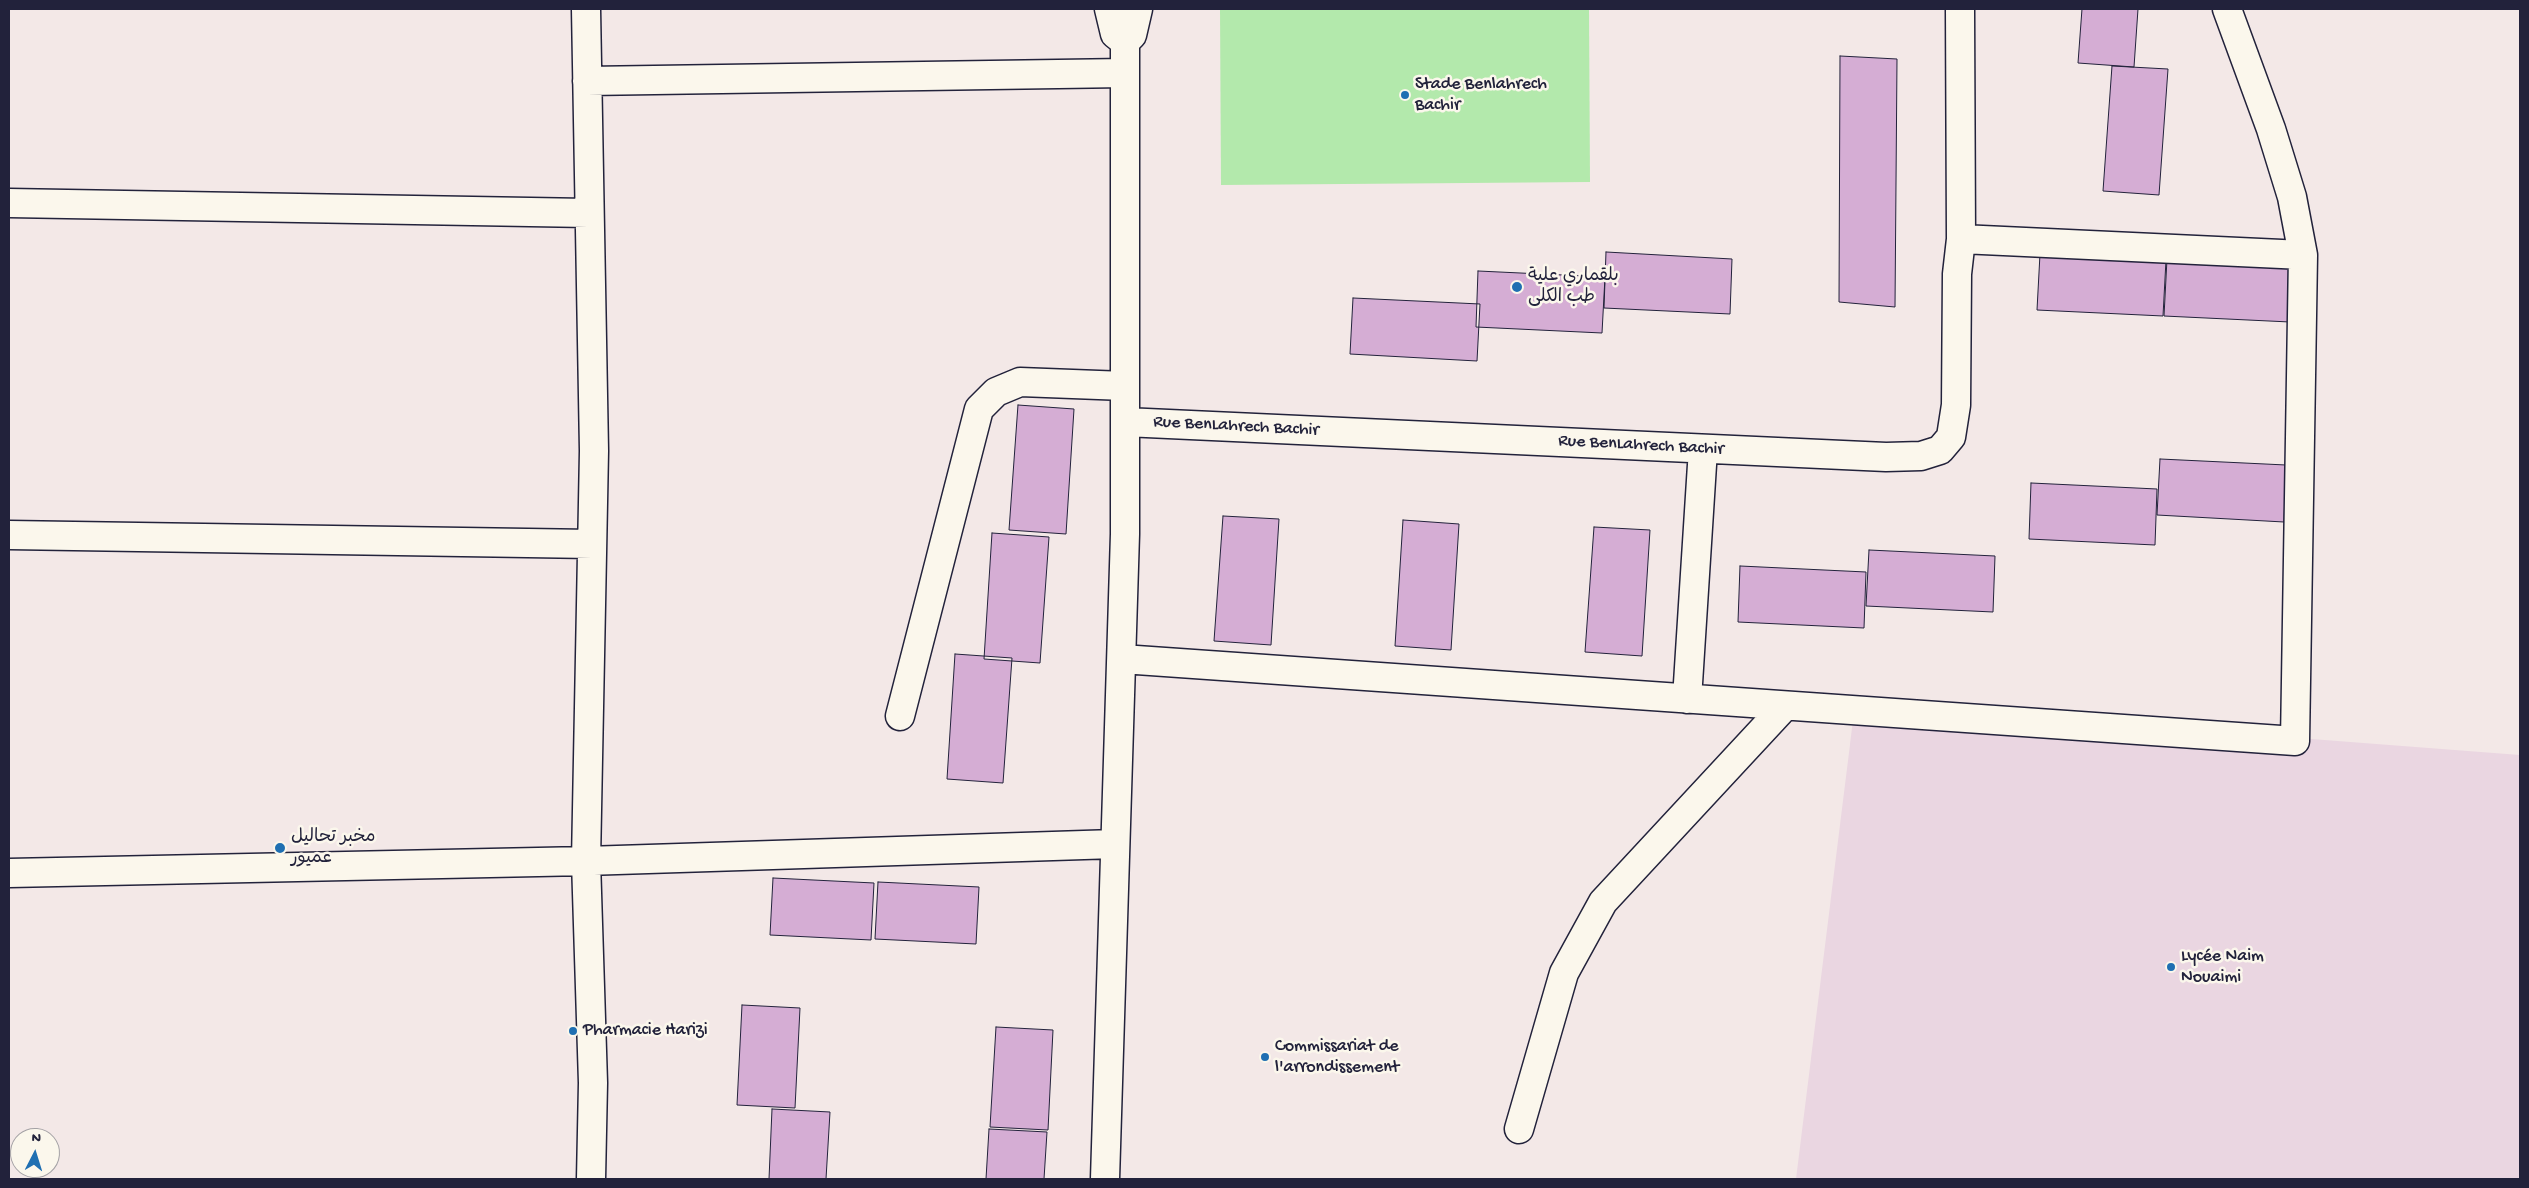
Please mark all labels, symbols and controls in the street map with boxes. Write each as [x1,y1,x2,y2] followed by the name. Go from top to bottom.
[1415,74,1547,116] place label: Stade Benlahrech Bachir
[1399,89,1411,101] marker: Stade Benlahrech Bachir
[1528,266,1619,308] place label: بلقماري علية طب الكلى
[1510,280,1524,294] marker: بلقماري علية طب الكلى
[1153,412,1319,442] street label: Rue BenLahrech Bachir
[1558,431,1724,461] street label: Rue BenLahrech Bachir
[291,827,375,870] place label: مخبر تحاليل عميور
[273,841,287,855] marker: مخبر تحاليل عميور
[2181,946,2264,989] place label: Lycée Naim Nouaimi
[2165,961,2177,973] marker: Lycée Naim Nouaimi
[583,1020,708,1042] place label: Pharmacie Harizi
[567,1025,579,1037] marker: Pharmacie Harizi
[1275,1036,1399,1078] place label: Commissariat de l'arrondissement
[1259,1051,1271,1063] marker: Commissariat de l'arrondissement
[10,1128,60,1178] north arrow
[31,1130,42,1147] text: N

